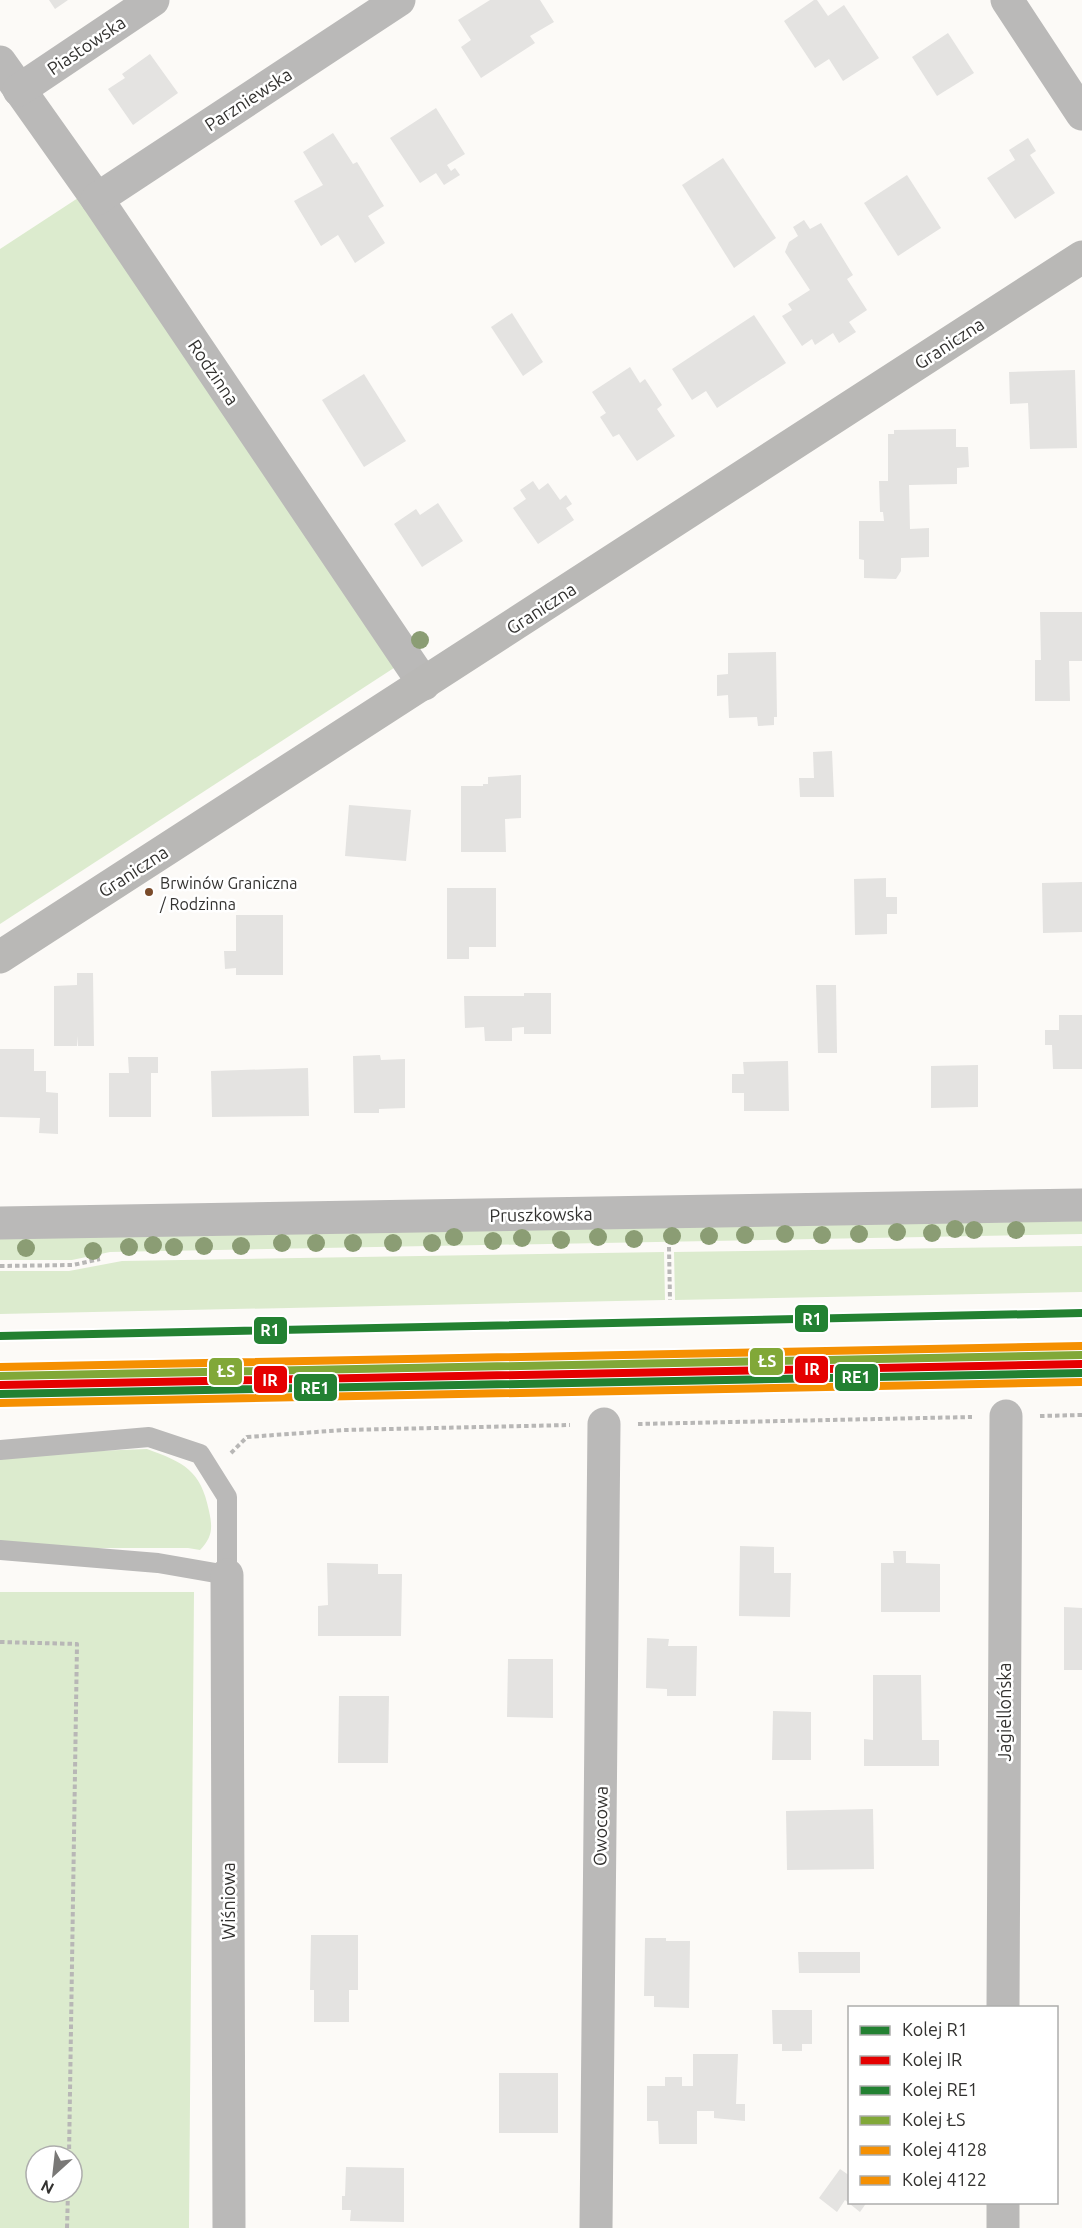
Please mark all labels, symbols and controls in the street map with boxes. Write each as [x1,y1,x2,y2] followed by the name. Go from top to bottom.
[43,12,129,78] street label: Piastowska
[201,63,295,135] street label: Parzniewska
[910,313,988,373] street label: Graniczna
[185,335,243,409] street label: Rodzinna
[502,578,580,638] street label: Graniczna
[94,841,172,901] street label: Graniczna
[159,874,297,913] place label: Brwinów Graniczna / Rodzinna
[143,886,155,898] marker: Brwinów Graniczna / Rodzinna
[489,1203,593,1225] street label: Pruszkowska
[794,1304,829,1333] line badge: R1
[802,1310,822,1328] text: R1
[253,1316,288,1345] line badge: R1
[260,1321,280,1339] text: R1
[749,1347,784,1376] line badge: ŁS
[758,1352,776,1370] text: ŁS
[794,1355,829,1384] line badge: IR
[208,1357,243,1386] line badge: ŁS
[804,1360,820,1378] text: IR
[217,1362,235,1380] text: ŁS
[834,1363,879,1392] line badge: RE1
[253,1365,288,1394] line badge: IR
[841,1368,871,1386] text: RE1
[262,1371,278,1389] text: IR
[293,1373,338,1402] line badge: RE1
[300,1379,330,1397] text: RE1
[994,1662,1014,1762] street label: Jagiellońska
[589,1786,611,1866] street label: Owocowa
[218,1862,238,1940] street label: Wiśniowa
[848,2006,1058,2204] legend
[902,2019,968,2039] text: Kolej R1
[902,2049,962,2069] text: Kolej IR
[902,2079,978,2099] text: Kolej RE1
[902,2109,966,2129] text: Kolej ŁS
[902,2139,987,2159] text: Kolej 4128
[24,2144,84,2204] north arrow
[902,2169,987,2189] text: Kolej 4122
[38,2177,57,2198] text: N

